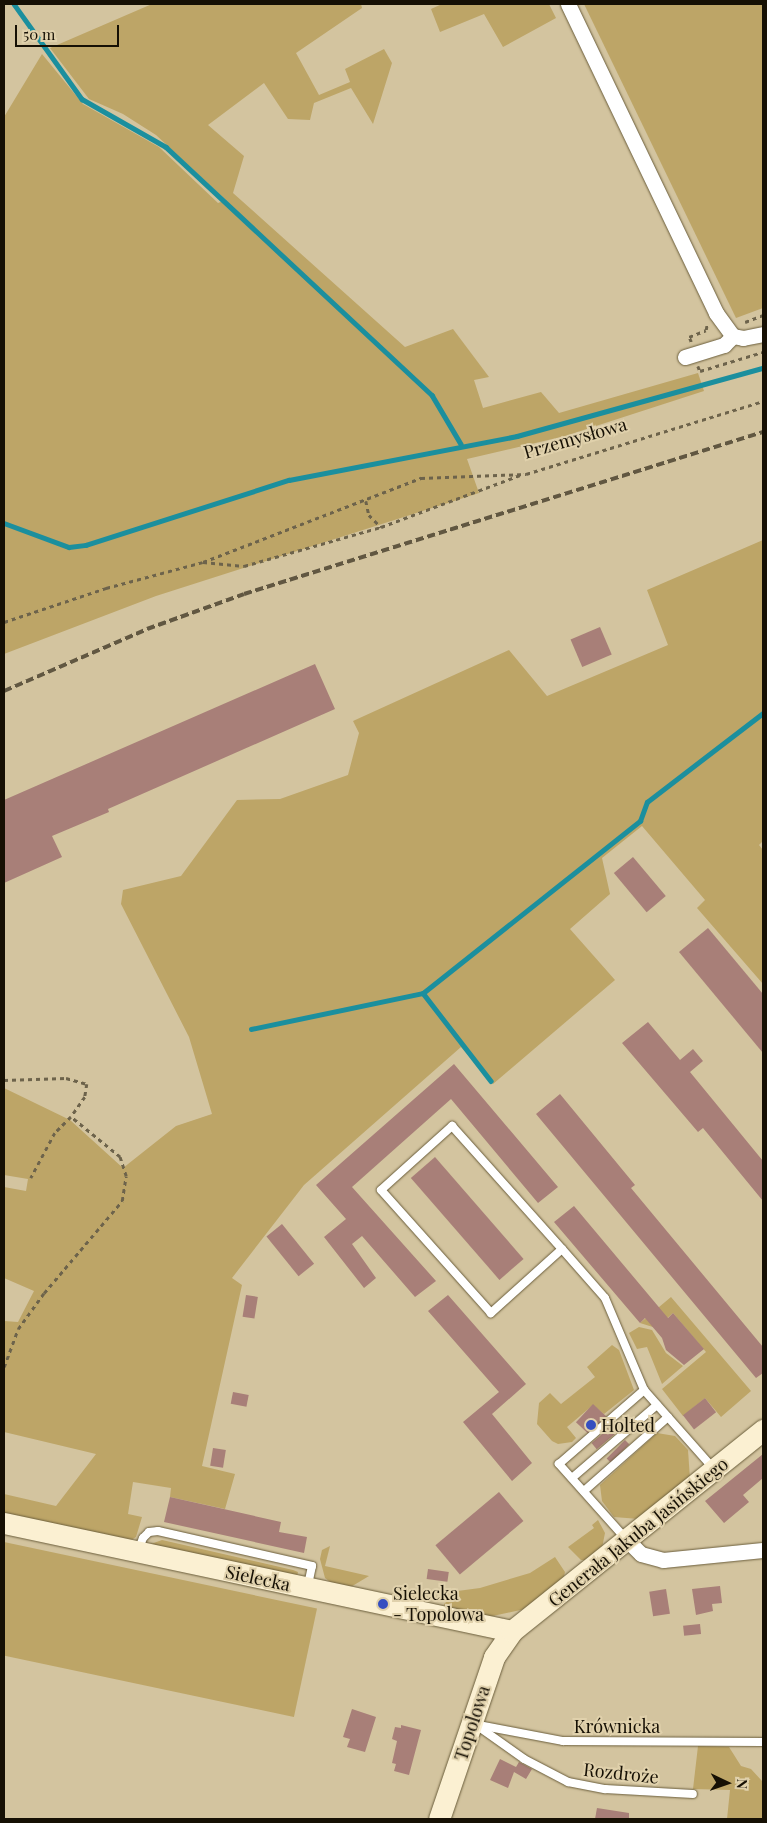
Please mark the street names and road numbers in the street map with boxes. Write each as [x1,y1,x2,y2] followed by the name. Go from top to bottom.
[521,413,629,463] street label: Przemysłowa
[544,1453,732,1611] street label: Generała Jakuba Jasińskiego
[224,1561,292,1595] street label: Sielecka
[450,1683,494,1763] street label: Topolowa
[574,1715,660,1737] street label: Krównicka
[582,1758,660,1788] street label: Rozdroże

